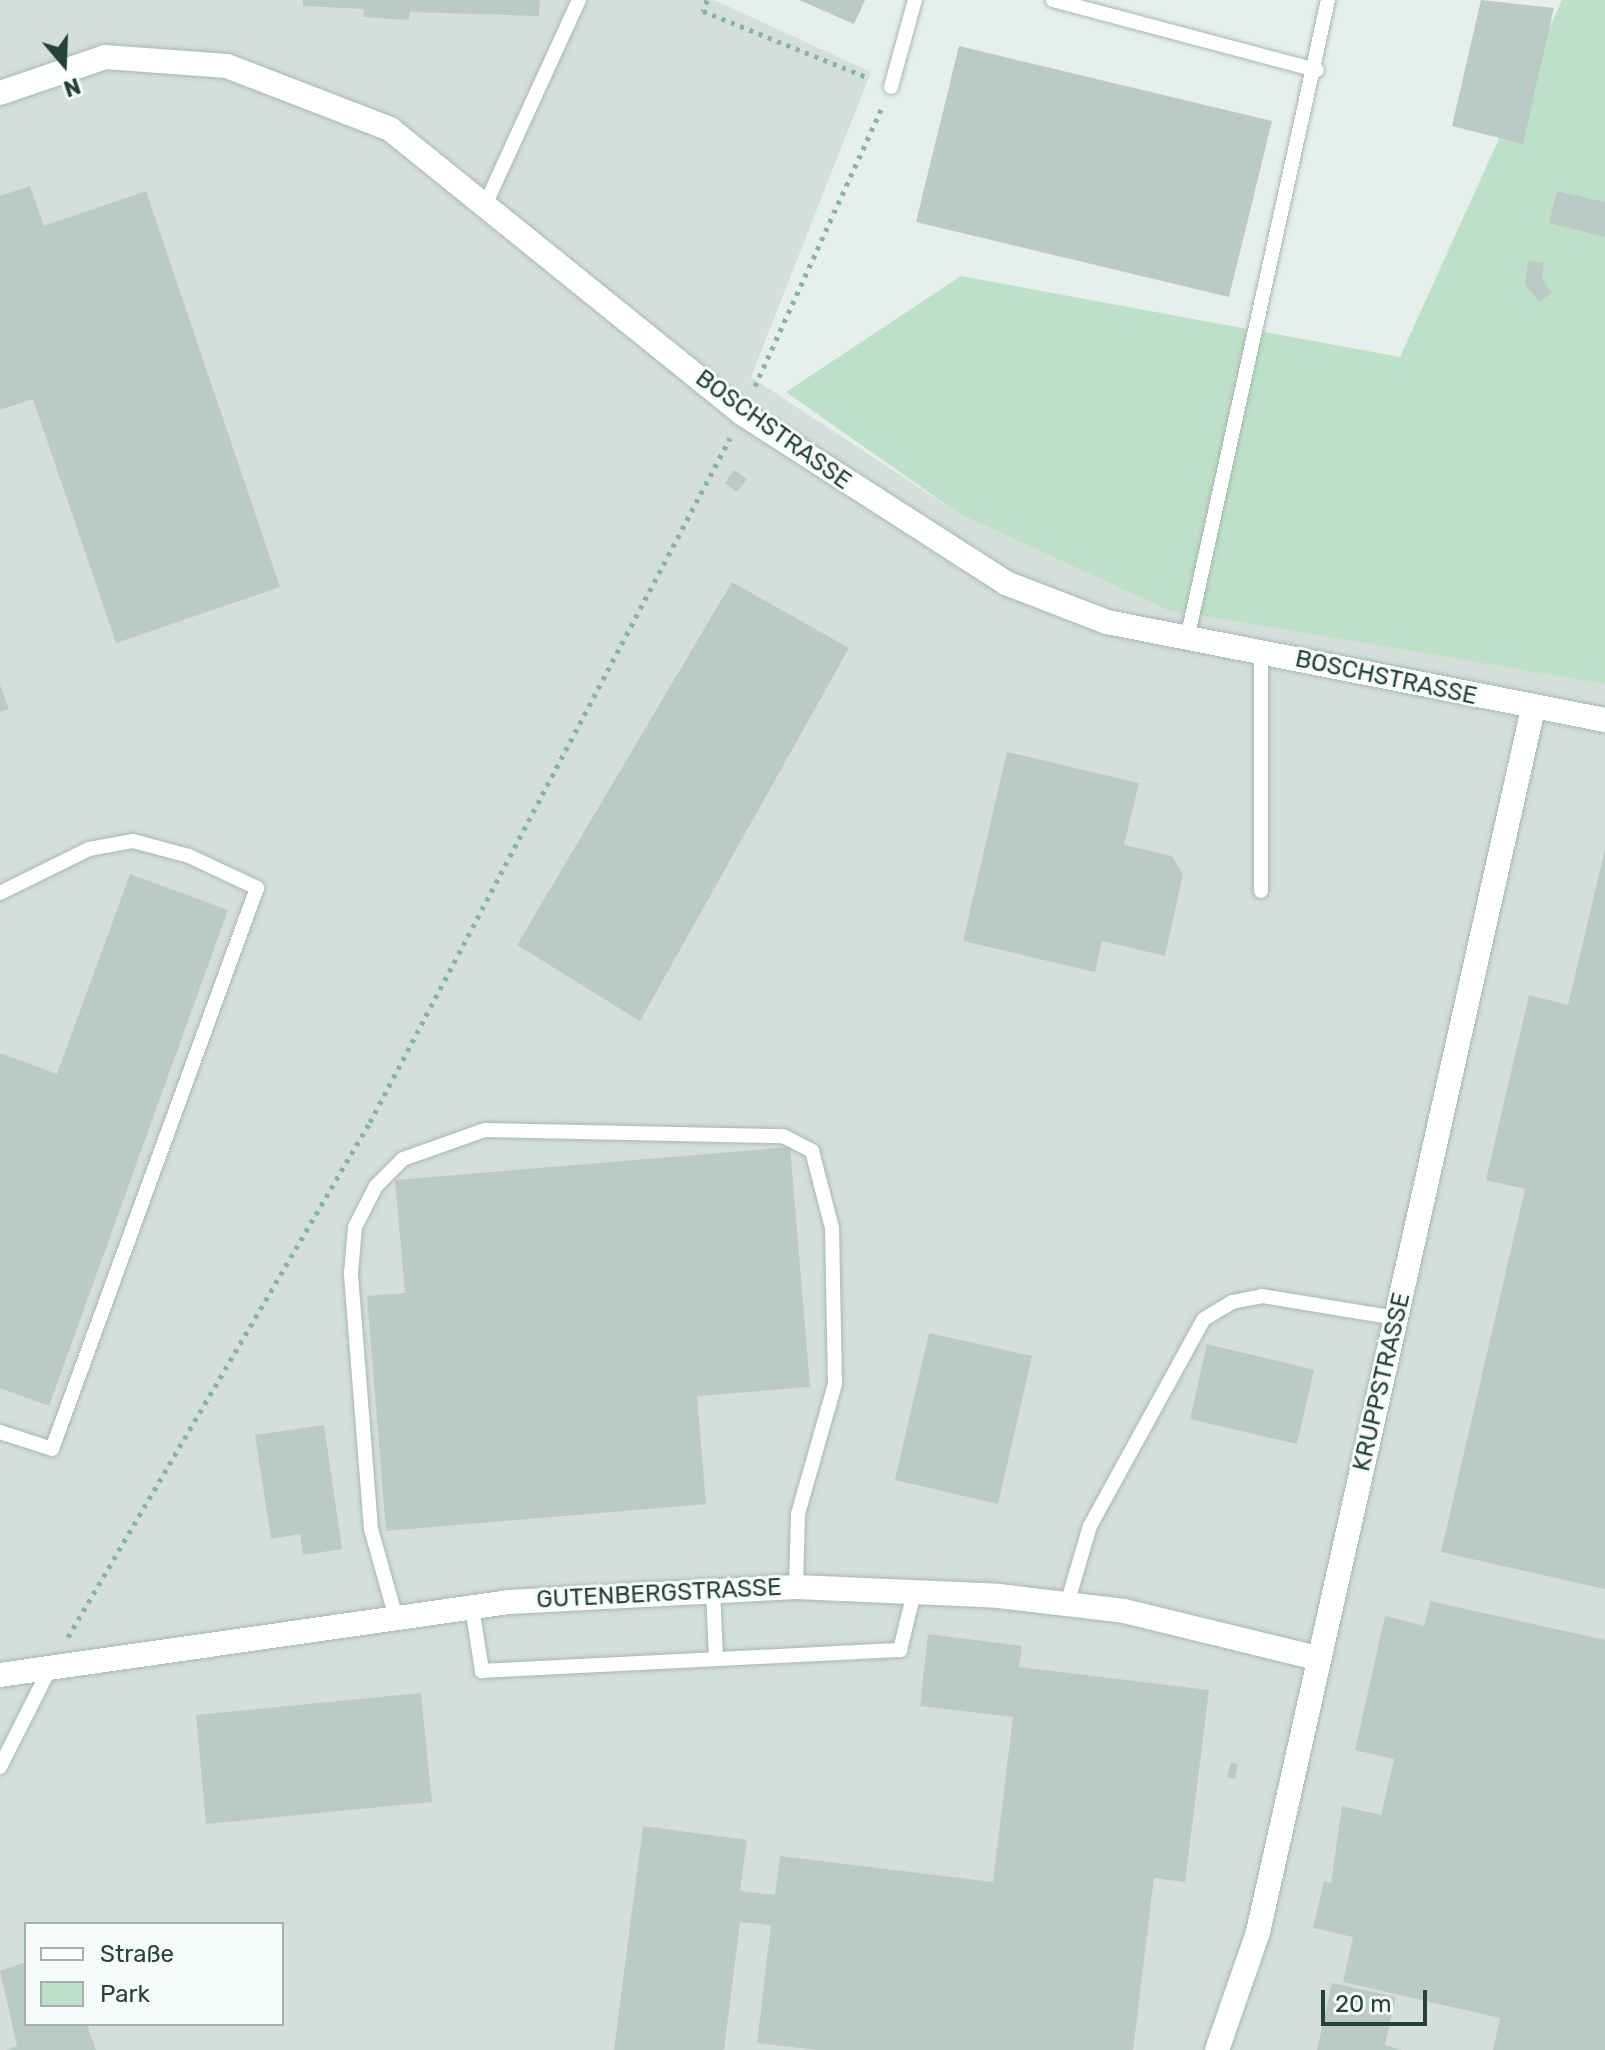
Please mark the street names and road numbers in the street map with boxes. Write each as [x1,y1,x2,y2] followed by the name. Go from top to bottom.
[690,364,856,496] street label: BOSCHSTRASSE
[1293,645,1479,711] street label: BOSCHSTRASSE
[1347,1290,1417,1474] street label: KRUPPSTRASSE
[536,1573,782,1615] street label: GUTENBERGSTRASSE

